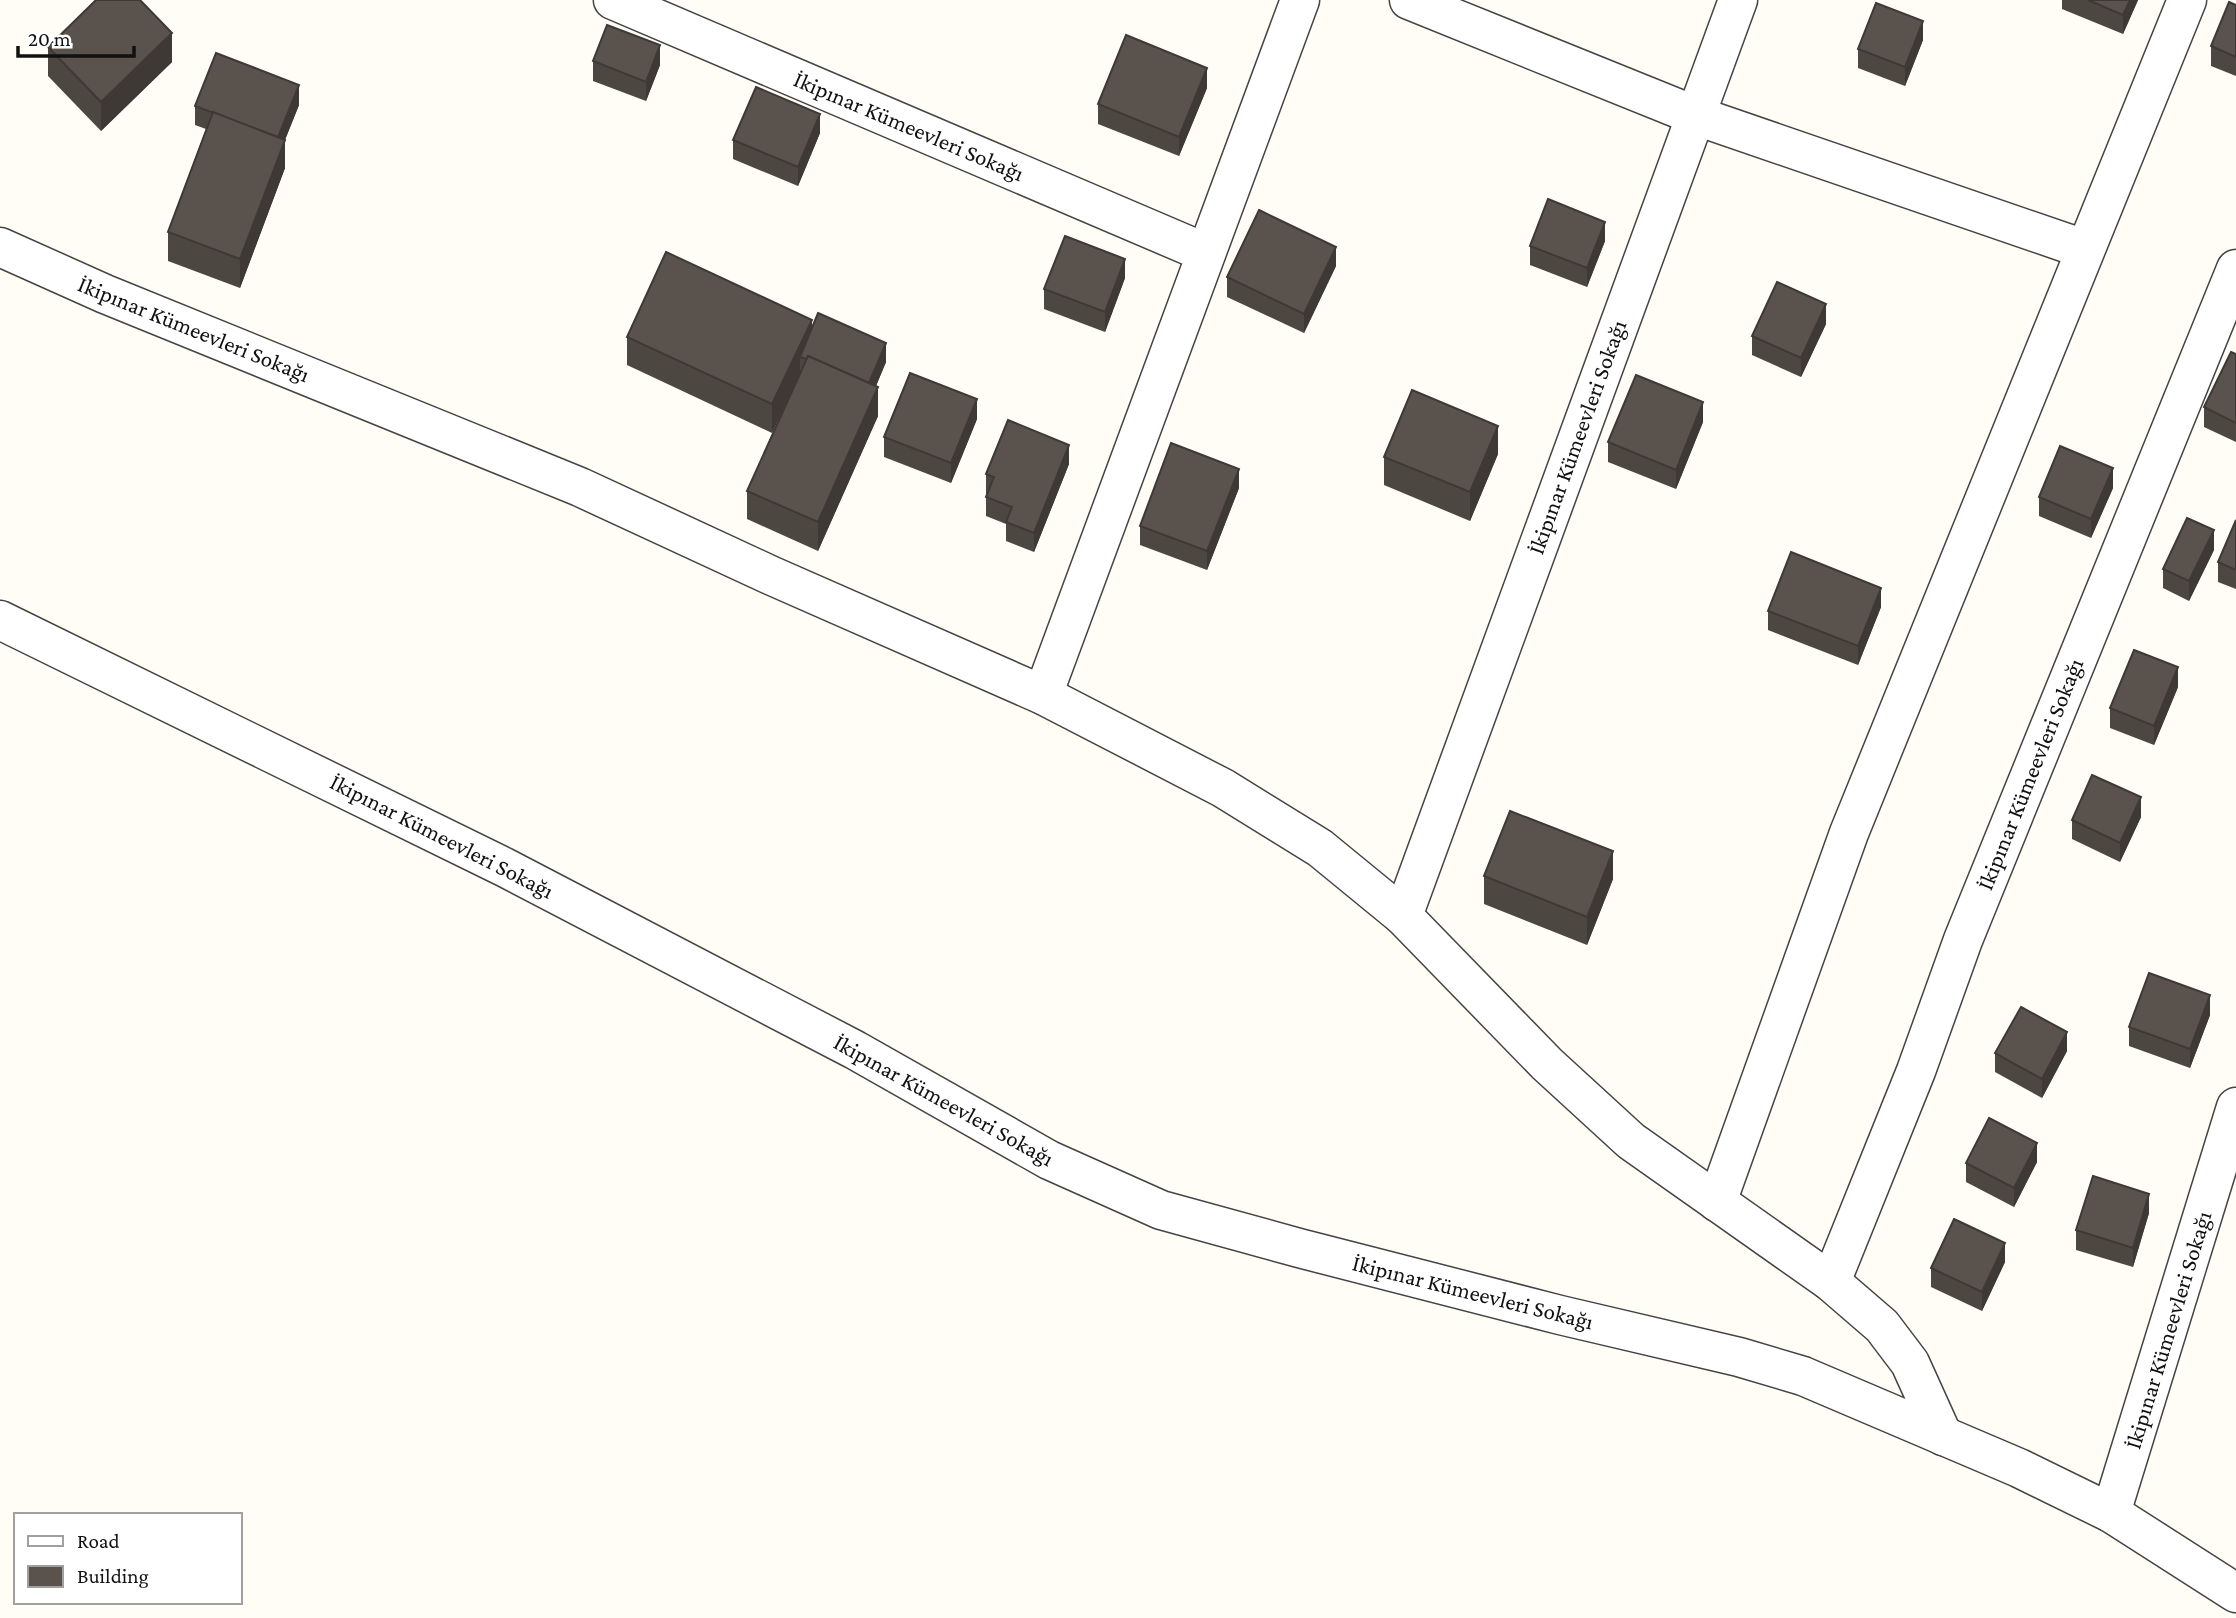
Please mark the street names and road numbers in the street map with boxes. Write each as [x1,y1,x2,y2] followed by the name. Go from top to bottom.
[790,66,1028,186] street label: İkipınar Kümeevleri Sokağı
[74,271,314,387] street label: İkipınar Kümeevleri Sokağı
[1522,316,1632,558] street label: İkipınar Kümeevleri Sokağı
[1972,654,2088,894] street label: İkipınar Kümeevleri Sokağı
[326,768,558,904] street label: İkipınar Kümeevleri Sokağı
[830,1029,1058,1171] street label: İkipınar Kümeevleri Sokağı
[2119,1208,2217,1452] street label: İkipınar Kümeevleri Sokağı
[1350,1249,1596,1335] street label: İkipınar Kümeevleri Sokağı

